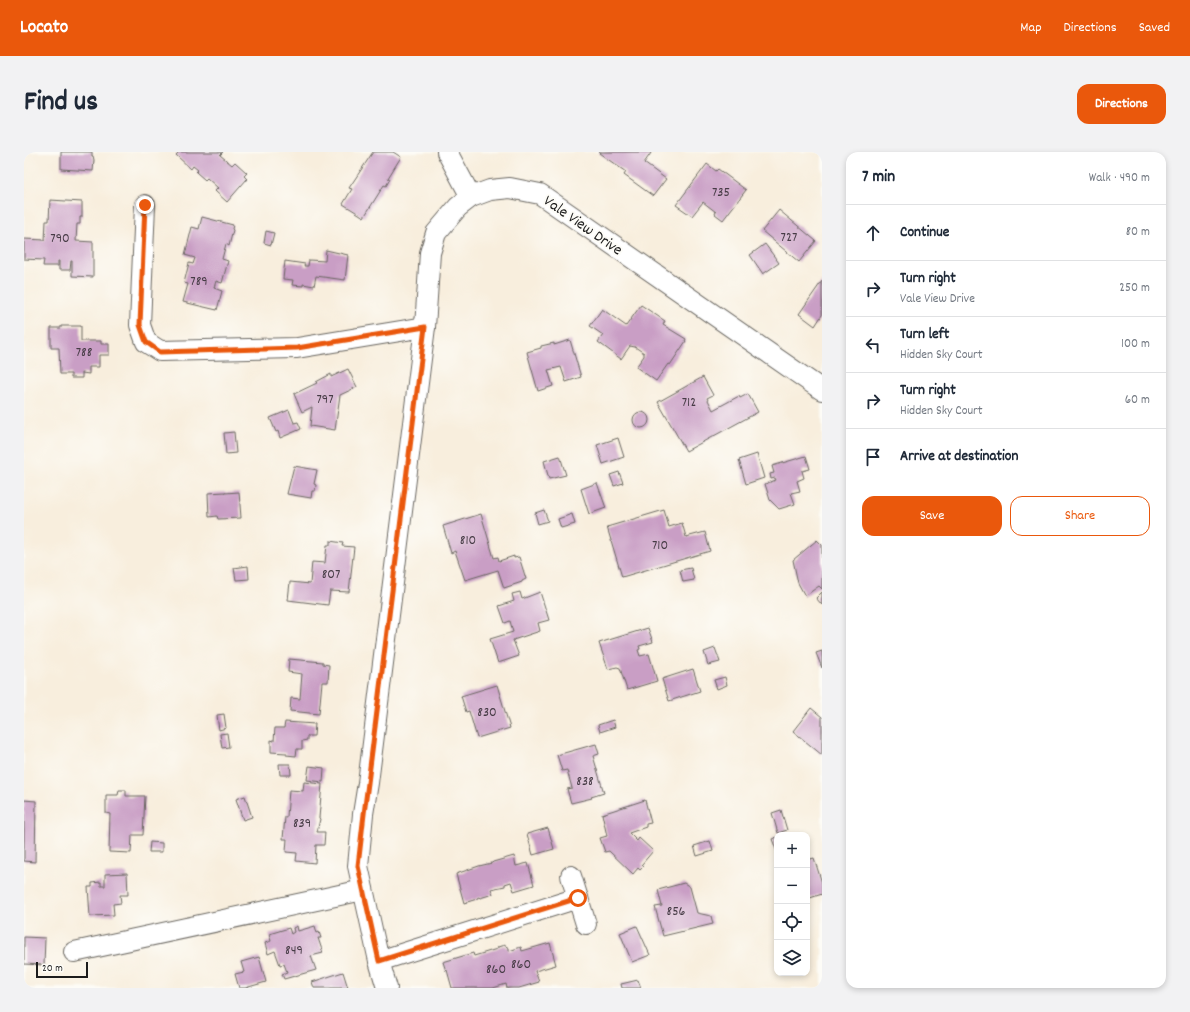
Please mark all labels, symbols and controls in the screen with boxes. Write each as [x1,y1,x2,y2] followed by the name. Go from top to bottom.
[20,15,68,42] text: Locato
[1020,18,1042,38] text: Map
[1064,18,1117,38] text: Directions
[1139,18,1170,38] text: Saved
[24,84,98,124] text: Find us
[1077,84,1166,124] button: Directions
[862,166,895,190] text: 7 min
[1089,169,1150,188] text: Walk · 490 m
[712,183,730,203] house number: 735
[538,190,627,262] street label: Vale View Drive
[136,196,154,214] route end
[862,222,884,244] icon: ahead
[900,222,949,244] text: Continue
[1126,223,1150,242] text: 80 m
[781,228,797,248] house number: 727
[50,229,70,249] house number: 790
[900,268,956,290] text: Turn right
[190,272,208,292] house number: 789
[862,278,884,300] icon: right
[1119,279,1150,298] text: 250 m
[900,290,975,309] text: Vale View Drive
[900,324,949,346] text: Turn left
[862,334,884,356] icon: left
[1121,335,1150,354] text: 100 m
[76,343,93,363] house number: 788
[900,346,983,365] text: Hidden Sky Court
[900,380,956,402] text: Turn right
[316,390,334,410] house number: 797
[862,390,884,412] icon: right
[1125,391,1150,410] text: 60 m
[682,393,696,413] house number: 712
[900,402,983,421] text: Hidden Sky Court
[862,446,884,468] icon: arrive
[900,446,1018,468] text: Arrive at destination
[862,496,1002,536] button: Save
[1010,496,1150,536] button: Share
[460,531,476,551] house number: 810
[652,536,668,556] house number: 710
[322,565,340,585] house number: 807
[477,703,497,723] house number: 830
[576,772,594,792] house number: 838
[293,814,311,834] house number: 839
[774,832,810,976] map controls
[774,832,810,868] button: +
[774,868,810,904] button: −
[569,889,587,907] route start
[667,902,686,922] house number: 856
[774,904,810,940] button: locate
[774,940,810,976] button: layers
[285,941,303,961] house number: 849
[511,955,531,975] house number: 860
[36,960,88,979] scale bar
[486,960,506,980] house number: 860
[42,961,63,977] text: 20 m

